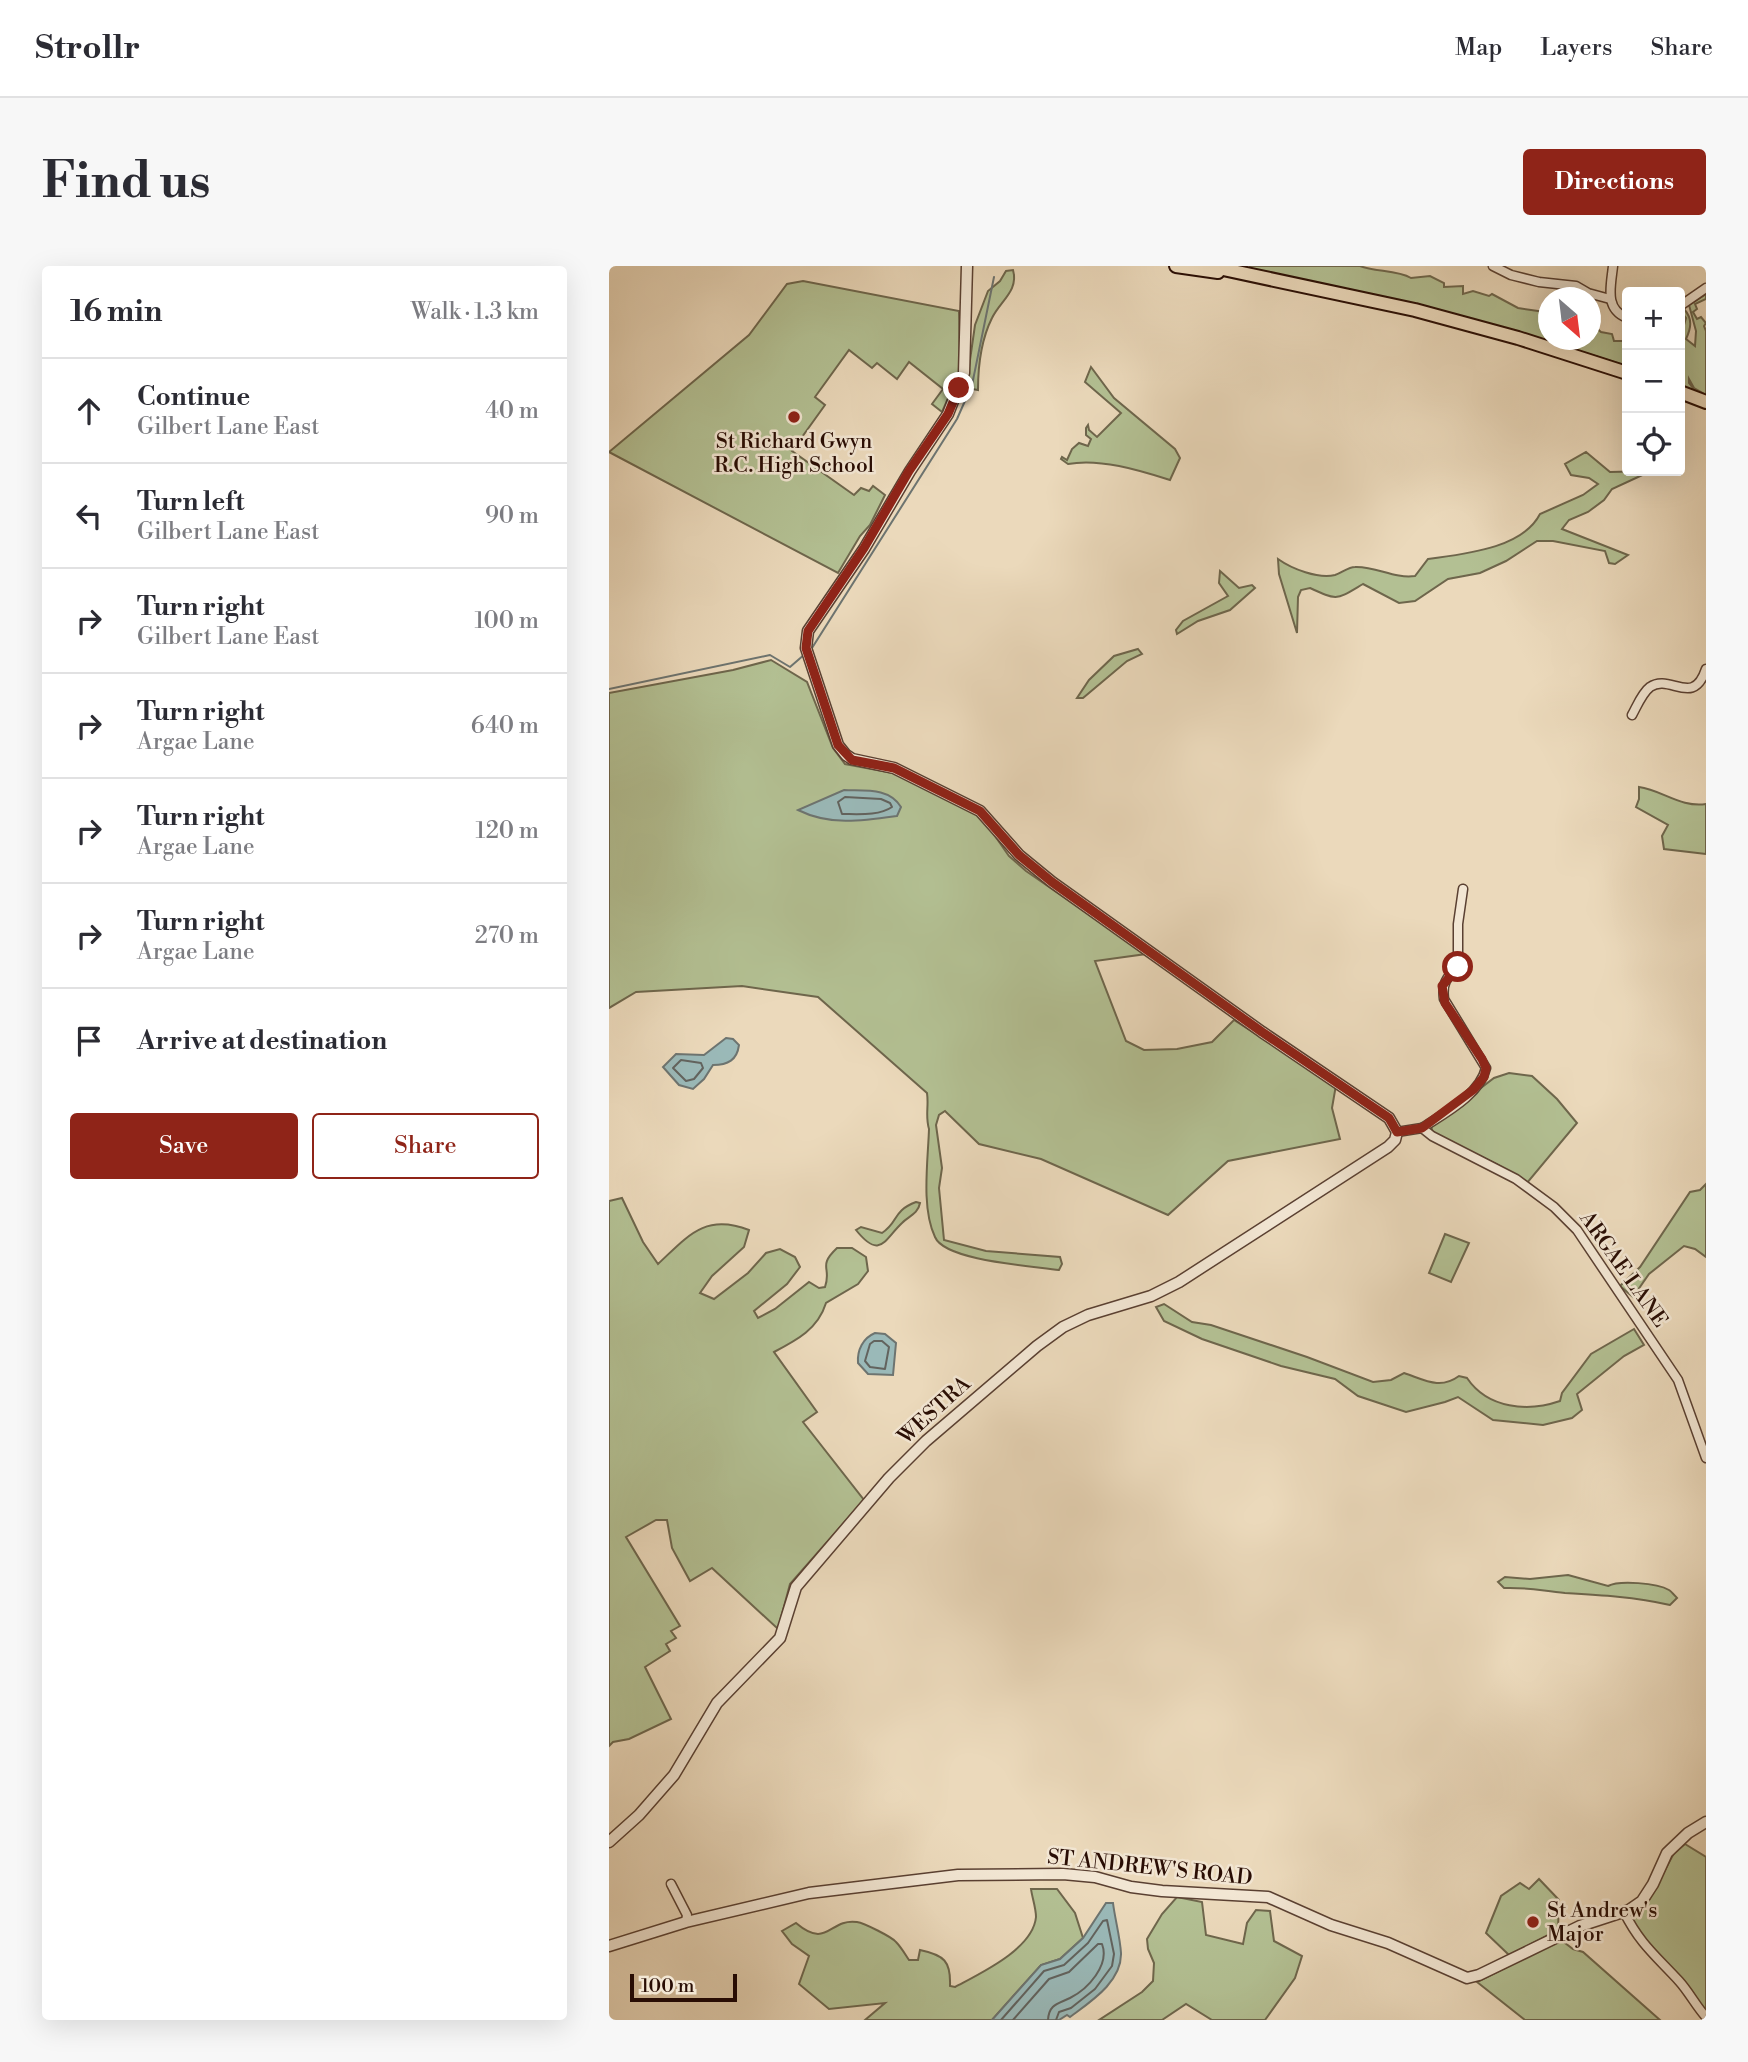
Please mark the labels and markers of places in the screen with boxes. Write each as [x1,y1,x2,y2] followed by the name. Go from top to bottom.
[786,409,802,425] marker: St Richard Gwyn R.C. High School
[714,429,874,479] place label: St Richard Gwyn R.C. High School
[1547,1898,1657,1948] place label: St Andrew's Major
[1525,1914,1541,1930] marker: St Andrew's Major

